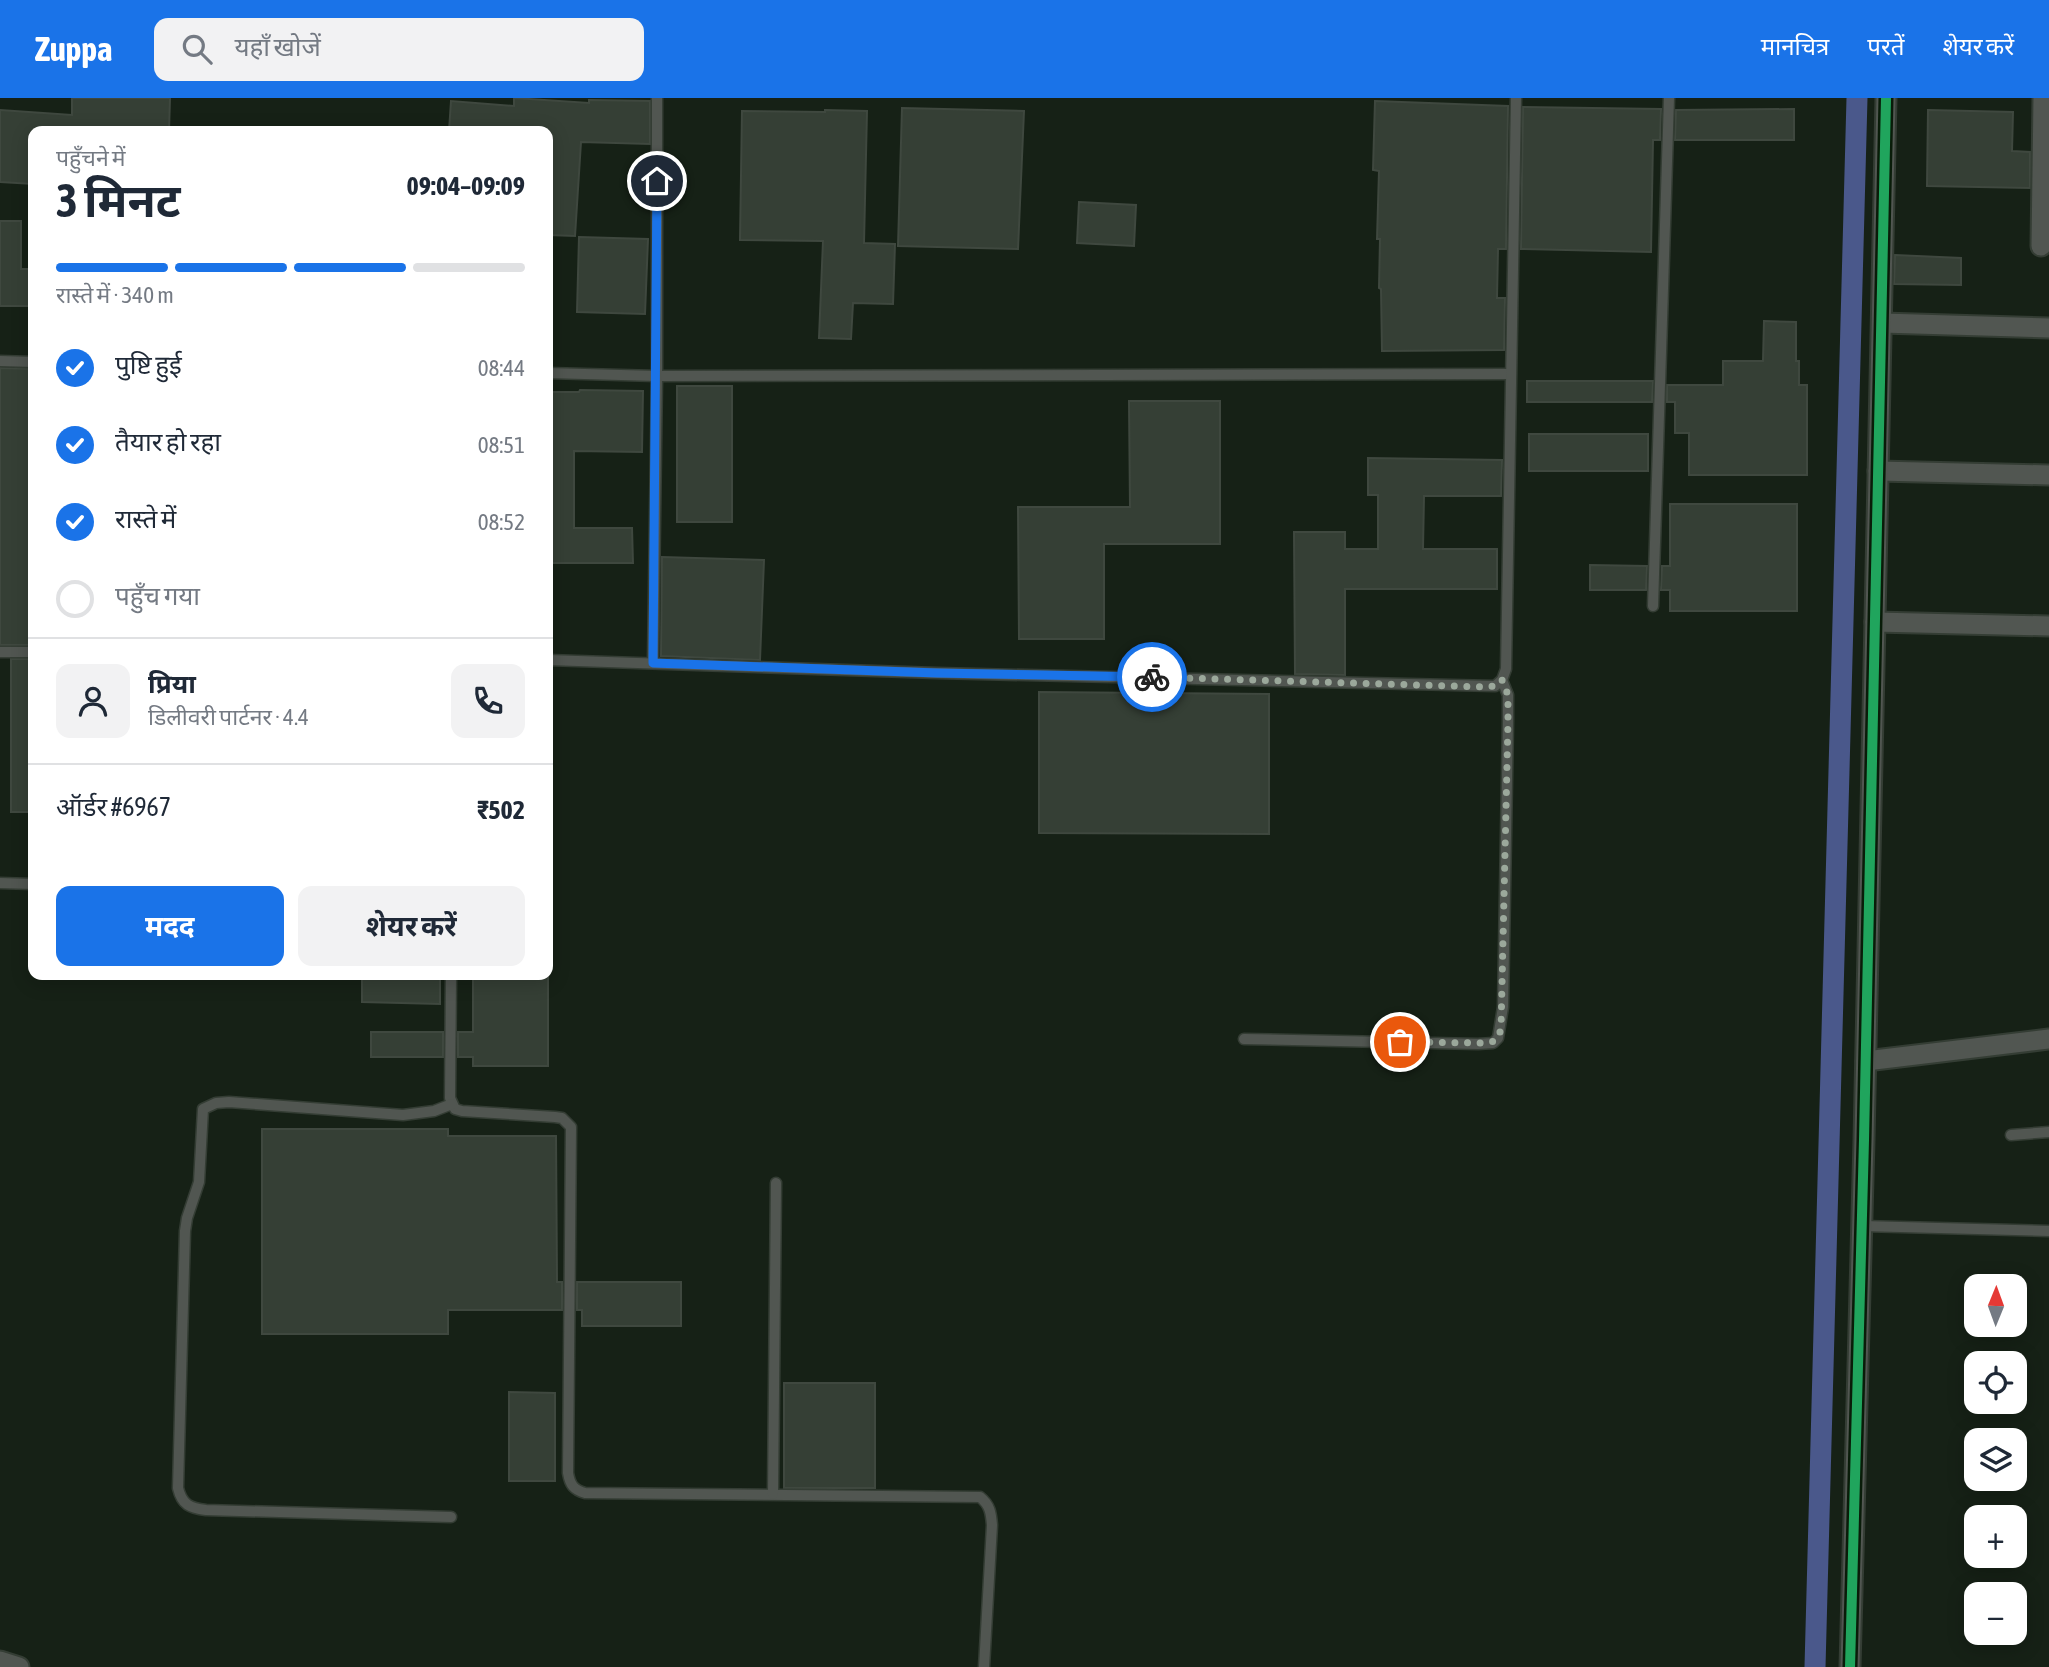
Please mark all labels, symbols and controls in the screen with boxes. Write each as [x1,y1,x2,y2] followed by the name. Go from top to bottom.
[154,18,644,81] search box
[35,30,112,68] text: Zuppa
[178,30,216,68] icon: search
[234,32,321,62] text: यहाँ खोजें
[1761,33,1829,60] text: मानचित्र
[1867,33,1904,60] text: परतें
[1942,33,2014,60] text: शेयर करें
[56,145,126,171] text: पहुँचने में
[627,151,687,211] pin
[638,162,676,200] icon: home
[407,171,525,201] text: 09:04–09:09
[56,174,180,227] text: 3 मिनट
[56,282,174,308] text: रास्ते में · 340 m
[56,349,94,387] icon: check
[115,350,182,380] text: पुष्टि हुई
[478,355,525,381] text: 08:44
[56,426,94,464] icon: check
[115,427,221,457] text: तैयार हो रहा
[478,432,525,458] text: 08:51
[56,503,94,541] icon: check
[115,504,176,534] text: रास्ते में
[478,509,525,535] text: 08:52
[115,581,200,611] text: पहुँच गया
[1117,642,1187,712] courier
[1133,658,1171,696] icon: bike
[56,664,130,738] button: person
[451,664,525,738] button: phone
[148,669,196,699] text: प्रिया
[148,704,309,730] text: डिलीवरी पार्टनर · 4.4
[56,792,171,822] text: ऑर्डर #6967
[477,795,525,825] text: ₹502
[56,886,284,966] button: मदद
[298,886,525,966] button: शेयर करें
[1370,1012,1430,1072] pin
[1381,1023,1419,1061] icon: bag
[1964,1274,2026,1337] north arrow
[1964,1274,2027,1645] map controls
[1964,1351,2027,1414] button: locate
[1964,1428,2027,1491] button: layers
[1964,1505,2027,1568] button: +
[1964,1582,2027,1645] button: −

